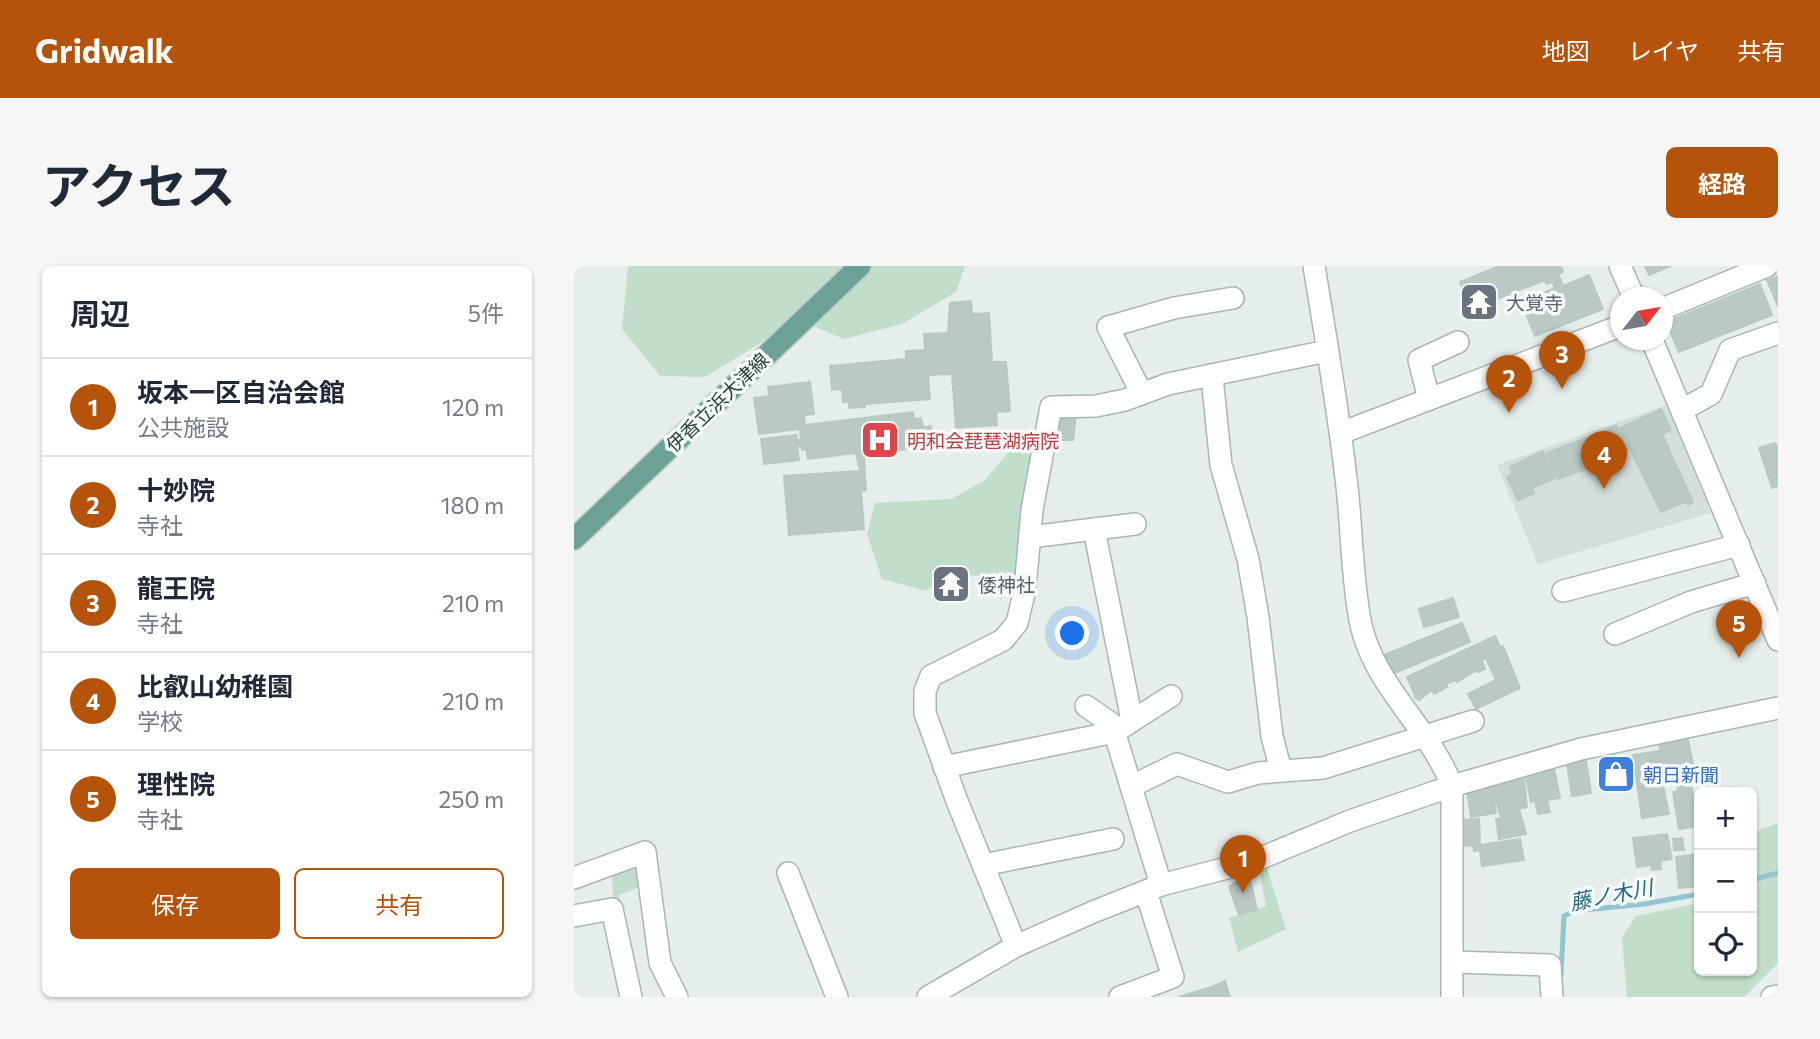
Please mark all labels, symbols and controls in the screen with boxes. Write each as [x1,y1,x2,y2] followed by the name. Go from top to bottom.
[35,29,174,70] text: Gridwalk
[1542,36,1590,65] text: 地図
[1628,36,1699,65] text: レイヤ
[1737,36,1785,65] text: 共有
[1666,147,1778,218] button: 経路
[42,154,236,214] text: アクセス
[1458,281,1500,323] temple icon: 大覚寺
[1610,287,1673,350] north arrow
[1506,291,1563,314] place label: 大覚寺
[70,294,130,331] text: 周辺
[468,299,504,327] text: 5件
[1539,331,1585,389] pin: 3
[661,348,773,456] street label: 伊香立浜大津線
[1486,355,1532,413] pin: 2
[137,376,345,407] text: 坂本一区自治会館
[88,393,98,421] text: 1
[442,393,504,421] text: 120 m
[137,413,229,441] text: 公共施設
[859,419,901,461] hospital icon: 明和会琵琶湖病院
[907,429,1059,452] place label: 明和会琵琶湖病院
[1581,431,1627,489] pin: 4
[137,474,215,505] text: 十妙院
[86,491,100,519] text: 2
[441,491,504,519] text: 180 m
[137,511,183,539] text: 寺社
[930,563,972,605] temple icon: 倭神社
[137,572,215,603] text: 龍王院
[978,573,1035,596] place label: 倭神社
[86,589,100,617] text: 3
[442,589,504,617] text: 210 m
[1716,600,1762,658] pin: 5
[137,609,183,637] text: 寺社
[1055,616,1089,650] your location
[137,670,293,701] text: 比叡山幼稚園
[86,687,100,715] text: 4
[442,687,504,715] text: 210 m
[137,707,183,735] text: 学校
[1595,753,1637,795] shop icon: 朝日新聞
[1643,763,1719,786] place label: 朝日新聞
[137,768,215,799] text: 理性院
[86,785,100,813] text: 5
[439,785,504,813] text: 250 m
[1694,787,1757,976] map controls
[1694,787,1757,850] button: +
[137,805,183,833] text: 寺社
[1220,835,1266,893] pin: 1
[1694,850,1757,913] button: −
[70,868,280,939] button: 保存
[294,868,504,939] button: 共有
[1567,873,1657,914] water label: 藤ノ木川
[1694,913,1757,976] button: locate

